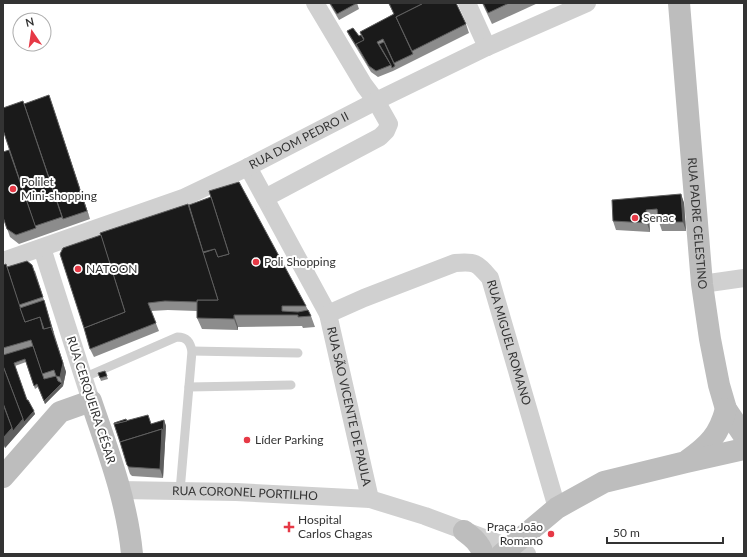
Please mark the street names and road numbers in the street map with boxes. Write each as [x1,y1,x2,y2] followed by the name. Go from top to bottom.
[246,108,351,172] street label: RUA DOM PEDRO II
[685,157,711,291] street label: RUA PADRE CELESTINO
[484,278,535,407] street label: RUA MIGUEL ROMANO
[324,325,375,488] street label: RUA SÃO VICENTE DE PAULA
[64,334,119,466] street label: RUA CERQUEIRA CÉSAR
[172,483,319,503] street label: RUA CORONEL PORTILHO

